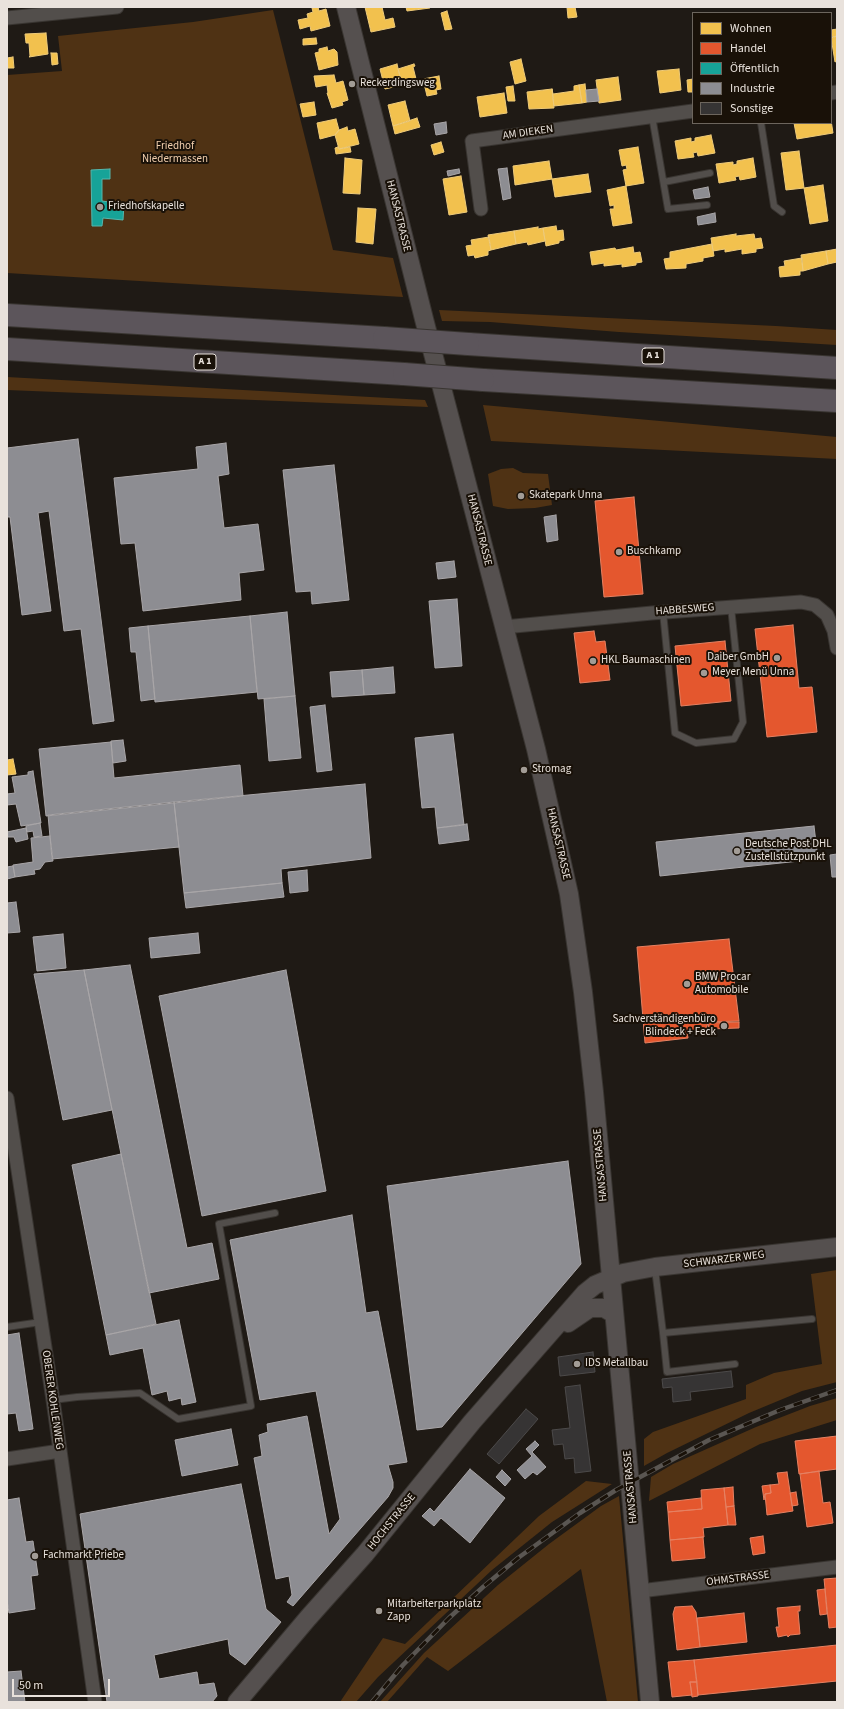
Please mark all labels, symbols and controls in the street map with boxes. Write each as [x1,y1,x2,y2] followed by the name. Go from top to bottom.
[692,12,832,124] legend
[730,20,772,37] text: Wohnen
[730,40,766,57] text: Handel
[730,60,779,77] text: Öffentlich
[360,77,435,91] place label: Reckerdingsweg
[347,79,357,89] marker: Reckerdingsweg
[730,80,775,97] text: Industrie
[730,100,773,117] text: Sonstige
[502,123,554,143] street label: AM DIEKEN
[142,140,208,166] park label: Friedhof Niedermassen
[383,179,413,253] street label: HANSASTRASSE
[108,200,185,214] place label: Friedhofskapelle
[95,202,105,212] marker: Friedhofskapelle
[642,348,664,364] road number: A 1
[194,354,216,370] road number: A 1
[529,489,602,503] place label: Skatepark Unna
[516,491,526,501] marker: Skatepark Unna
[464,493,494,567] street label: HANSASTRASSE
[627,545,681,559] place label: Buschkamp
[614,547,624,557] marker: Buschkamp
[655,601,715,619] street label: HABBESWEG
[707,651,769,665] place label: Daiber GmbH
[772,653,782,663] marker: Daiber GmbH
[601,654,691,668] place label: HKL Baumaschinen
[588,656,598,666] marker: HKL Baumaschinen
[712,666,794,680] place label: Meyer Menü Unna
[699,668,709,678] marker: Meyer Menü Unna
[532,763,571,777] place label: Stromag
[519,765,529,775] marker: Stromag
[543,807,573,881] street label: HANSASTRASSE
[745,838,832,864] place label: Deutsche Post DHL Zustellstützpunkt
[732,846,742,856] marker: Deutsche Post DHL Zustellstützpunkt
[695,971,750,997] place label: BMW Procar Automobile
[682,979,692,989] marker: BMW Procar Automobile
[612,1013,716,1039] place label: Sachverständigenbüro Blindeck + Feck
[719,1021,729,1031] marker: Sachverständigenbüro Blindeck + Feck
[591,1128,611,1202] street label: HANSASTRASSE
[683,1248,765,1272] street label: SCHWARZER WEG
[38,1349,66,1451] street label: OBERER KOHLENWEG
[585,1357,648,1371] place label: IDS Metallbau
[572,1359,582,1369] marker: IDS Metallbau
[621,1450,641,1524] street label: HANSASTRASSE
[365,1491,419,1553] street label: HOCHSTRASSE
[43,1549,124,1563] place label: Fachmarkt Priebe
[30,1551,40,1561] marker: Fachmarkt Priebe
[706,1569,770,1589] street label: OHMSTRASSE
[387,1598,481,1624] place label: Mitarbeiterparkplatz Zapp
[374,1606,384,1616] marker: Mitarbeiterparkplatz Zapp
[14,1671,112,1697] scale bar
[19,1677,43,1694] text: 50 m

